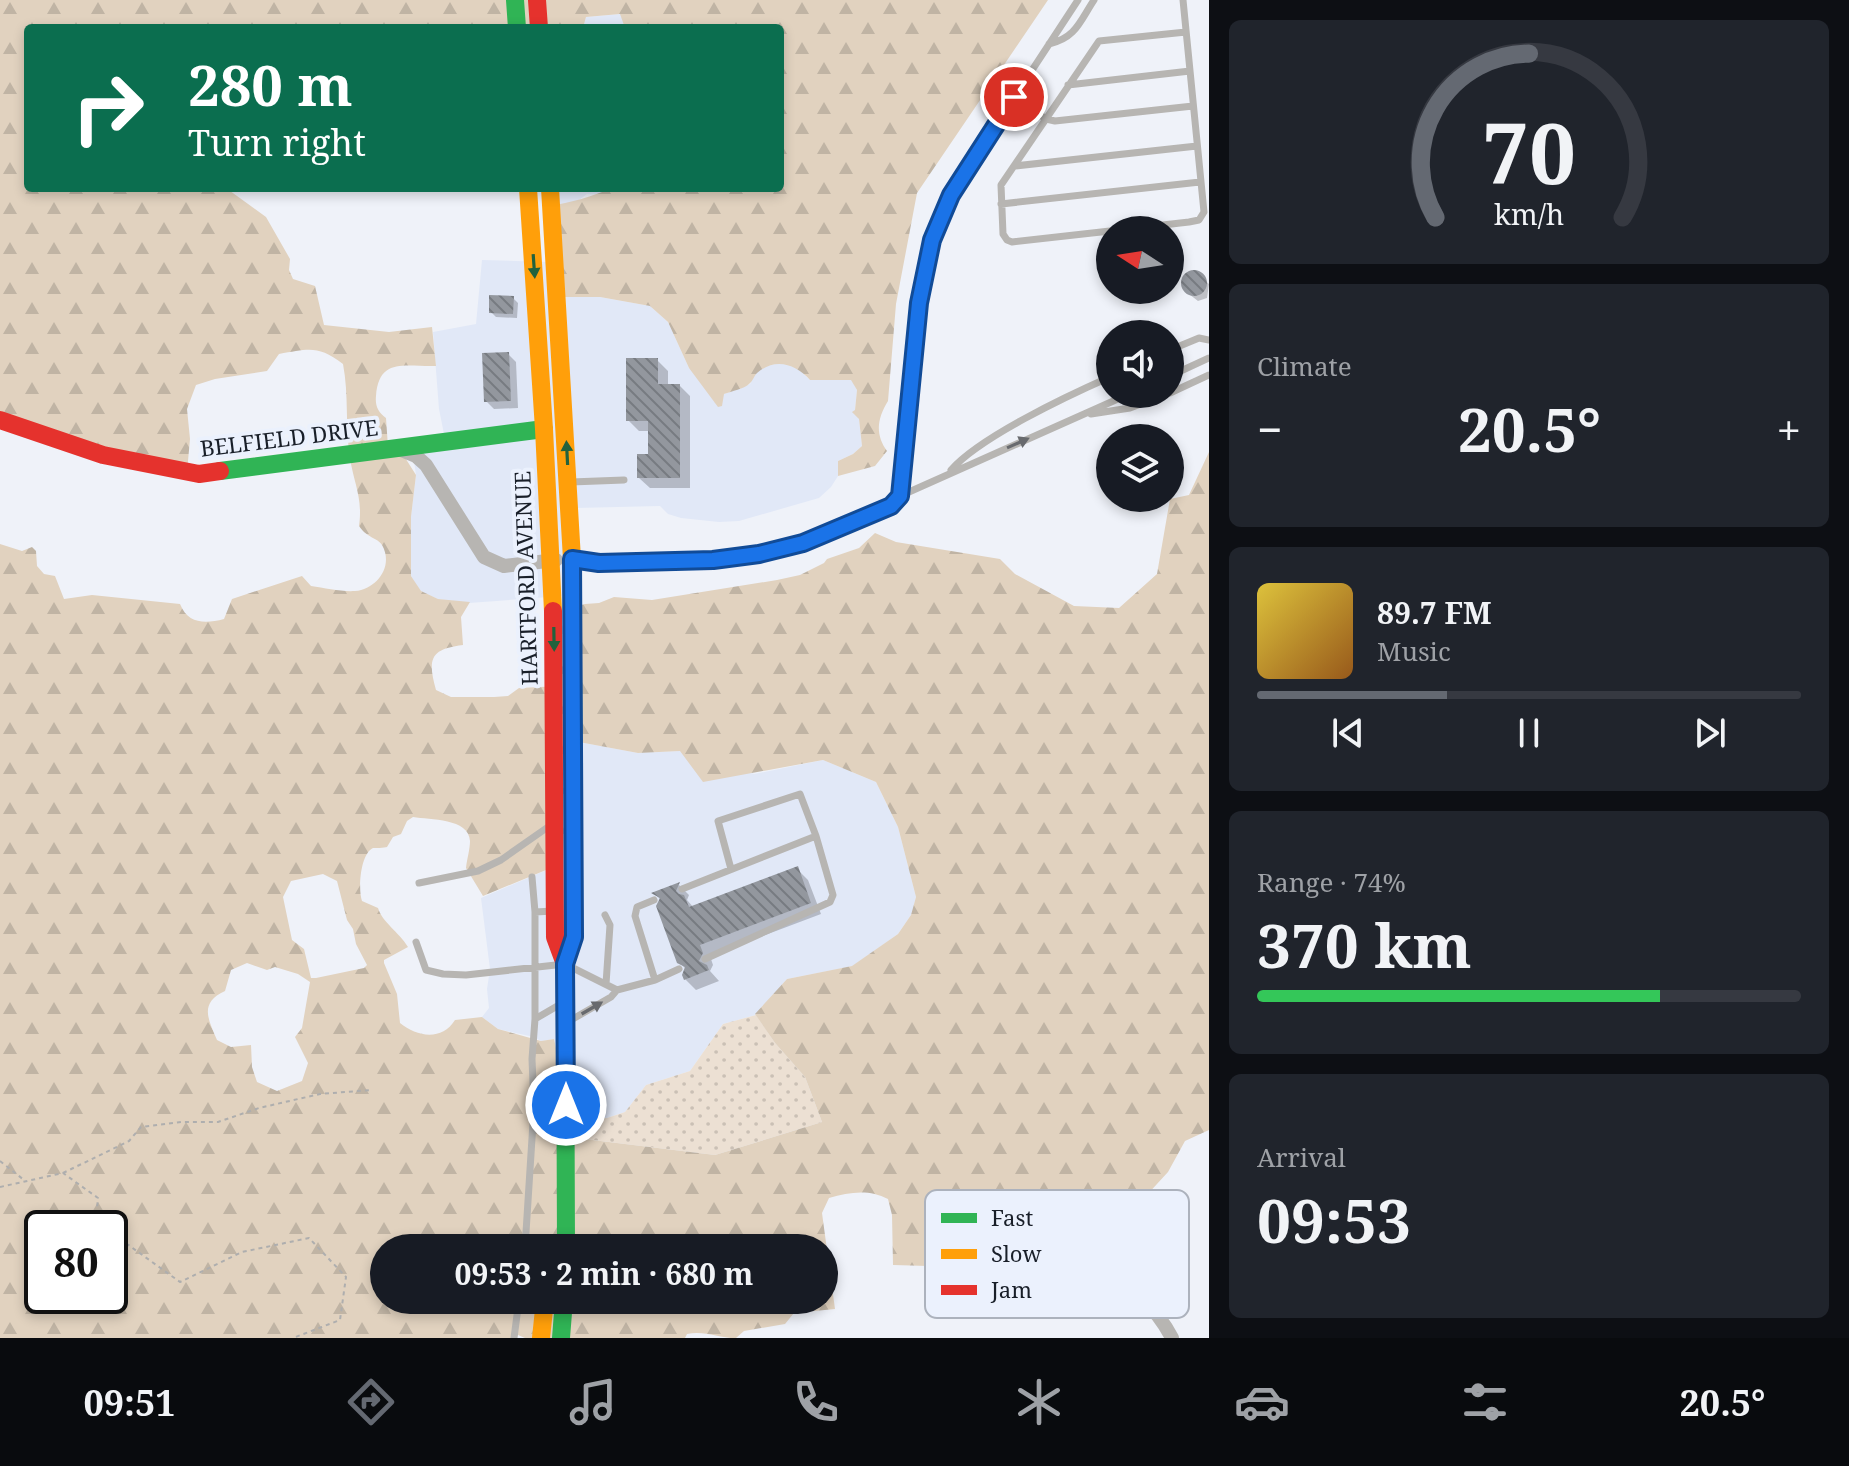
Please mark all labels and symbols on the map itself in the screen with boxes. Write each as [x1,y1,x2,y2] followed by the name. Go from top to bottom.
[980,63,1048,131] pin
[1096,216,1184,304] north arrow
[528,254,541,279] one-way arrow
[198,411,380,463] street label: BELFIELD DRIVE
[1007,436,1030,450] one-way arrow
[560,440,573,465] one-way arrow
[506,470,544,686] street label: HARTFORD AVENUE
[547,627,560,652] one-way arrow
[581,1001,603,1015] one-way arrow
[524,1063,608,1147] position arrow
[925,1190,1189,1318] legend
[991,1202,1033,1232] text: Fast
[24,1210,128,1314] speed limit sign: 80
[991,1238,1041,1268] text: Slow
[990,1274,1032,1304] text: Jam

